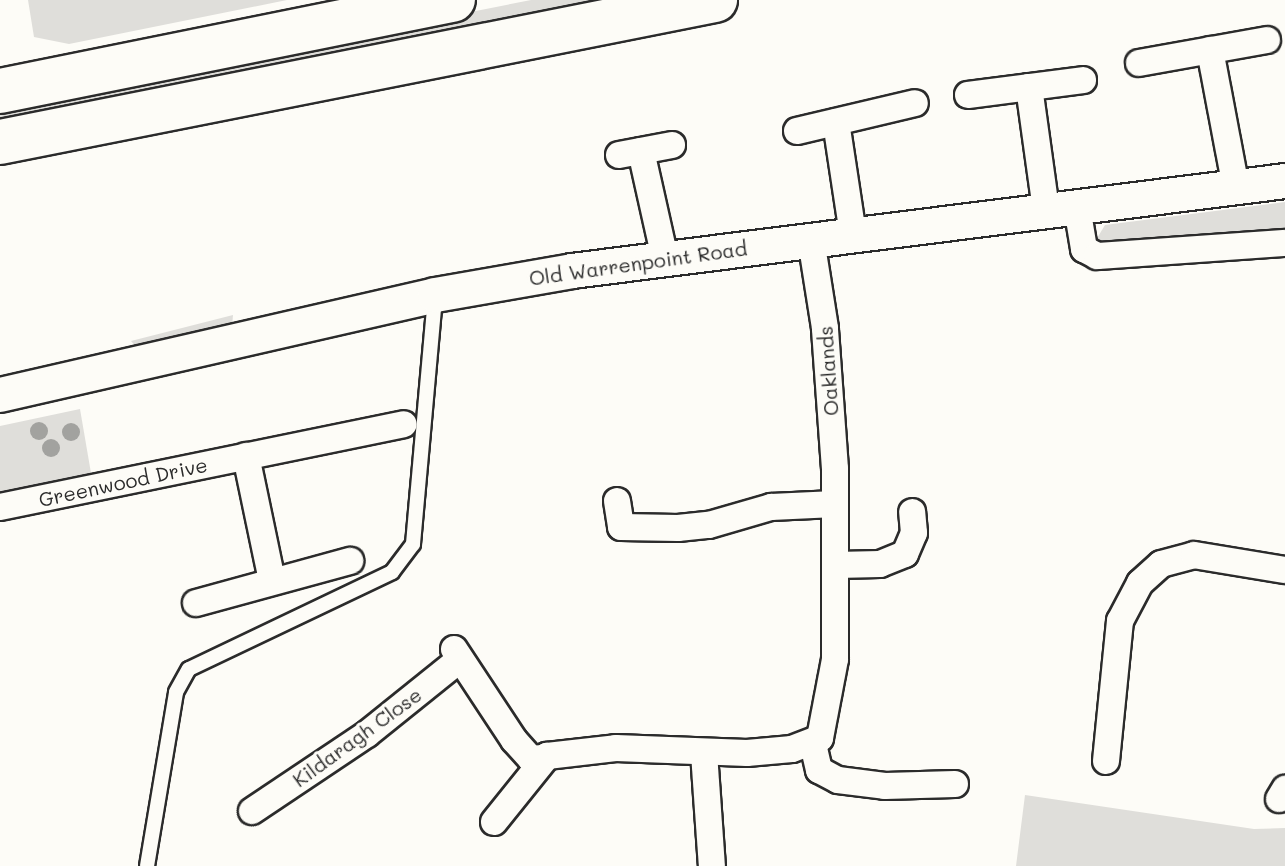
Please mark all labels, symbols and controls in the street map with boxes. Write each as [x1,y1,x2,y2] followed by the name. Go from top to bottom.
[527,236,749,290] street label: Old Warrenpoint Road
[813,325,843,417] street label: Oaklands
[36,452,210,512] street label: Greenwood Drive
[288,682,426,792] street label: Kildaragh Close

